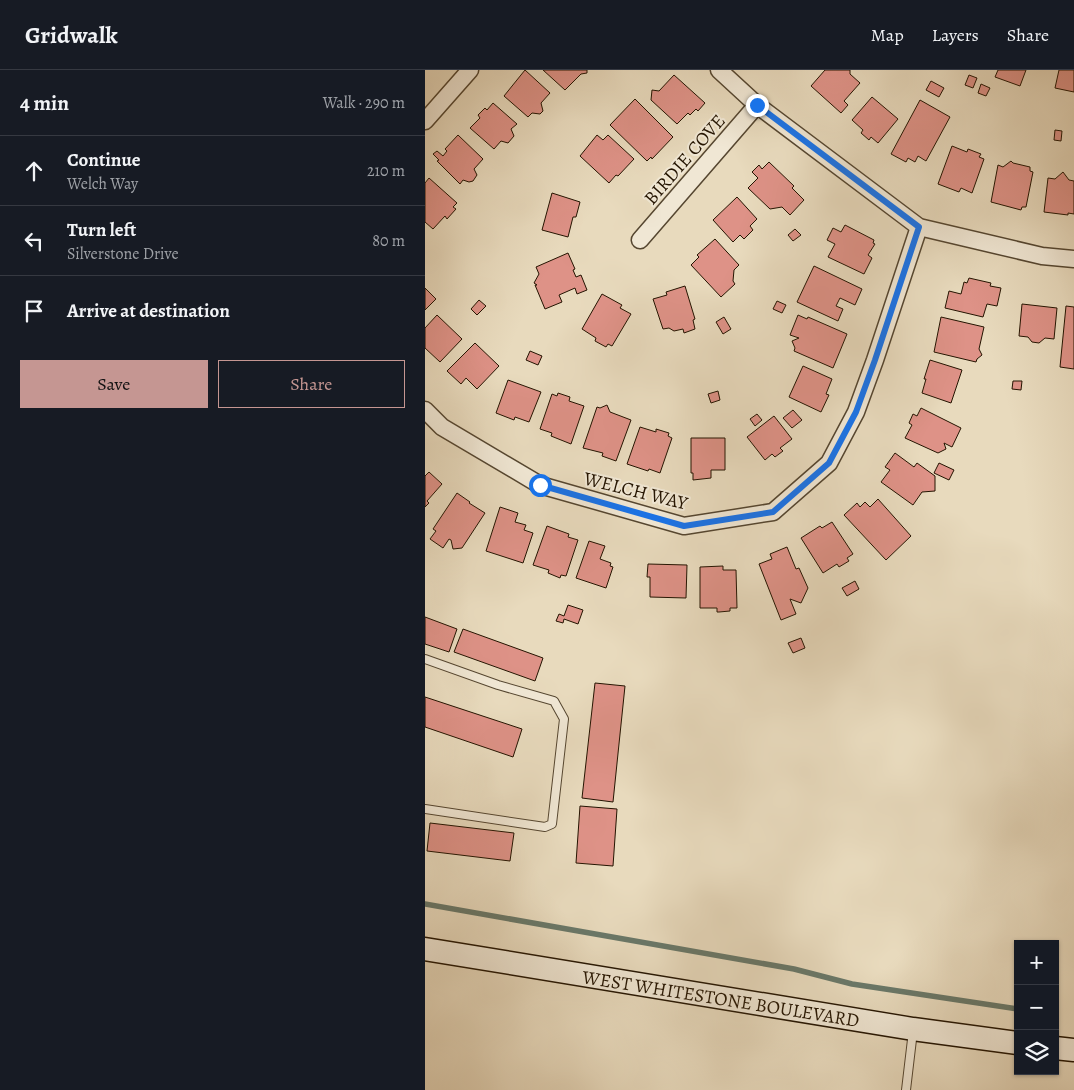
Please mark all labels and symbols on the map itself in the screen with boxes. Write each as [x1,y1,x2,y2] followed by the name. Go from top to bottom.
[746,94,769,117] route end
[638,109,731,210] street label: BIRDIE COVE
[580,465,691,517] street label: WELCH WAY
[529,474,552,497] route start
[580,964,861,1034] street label: WEST WHITESTONE BOULEVARD

